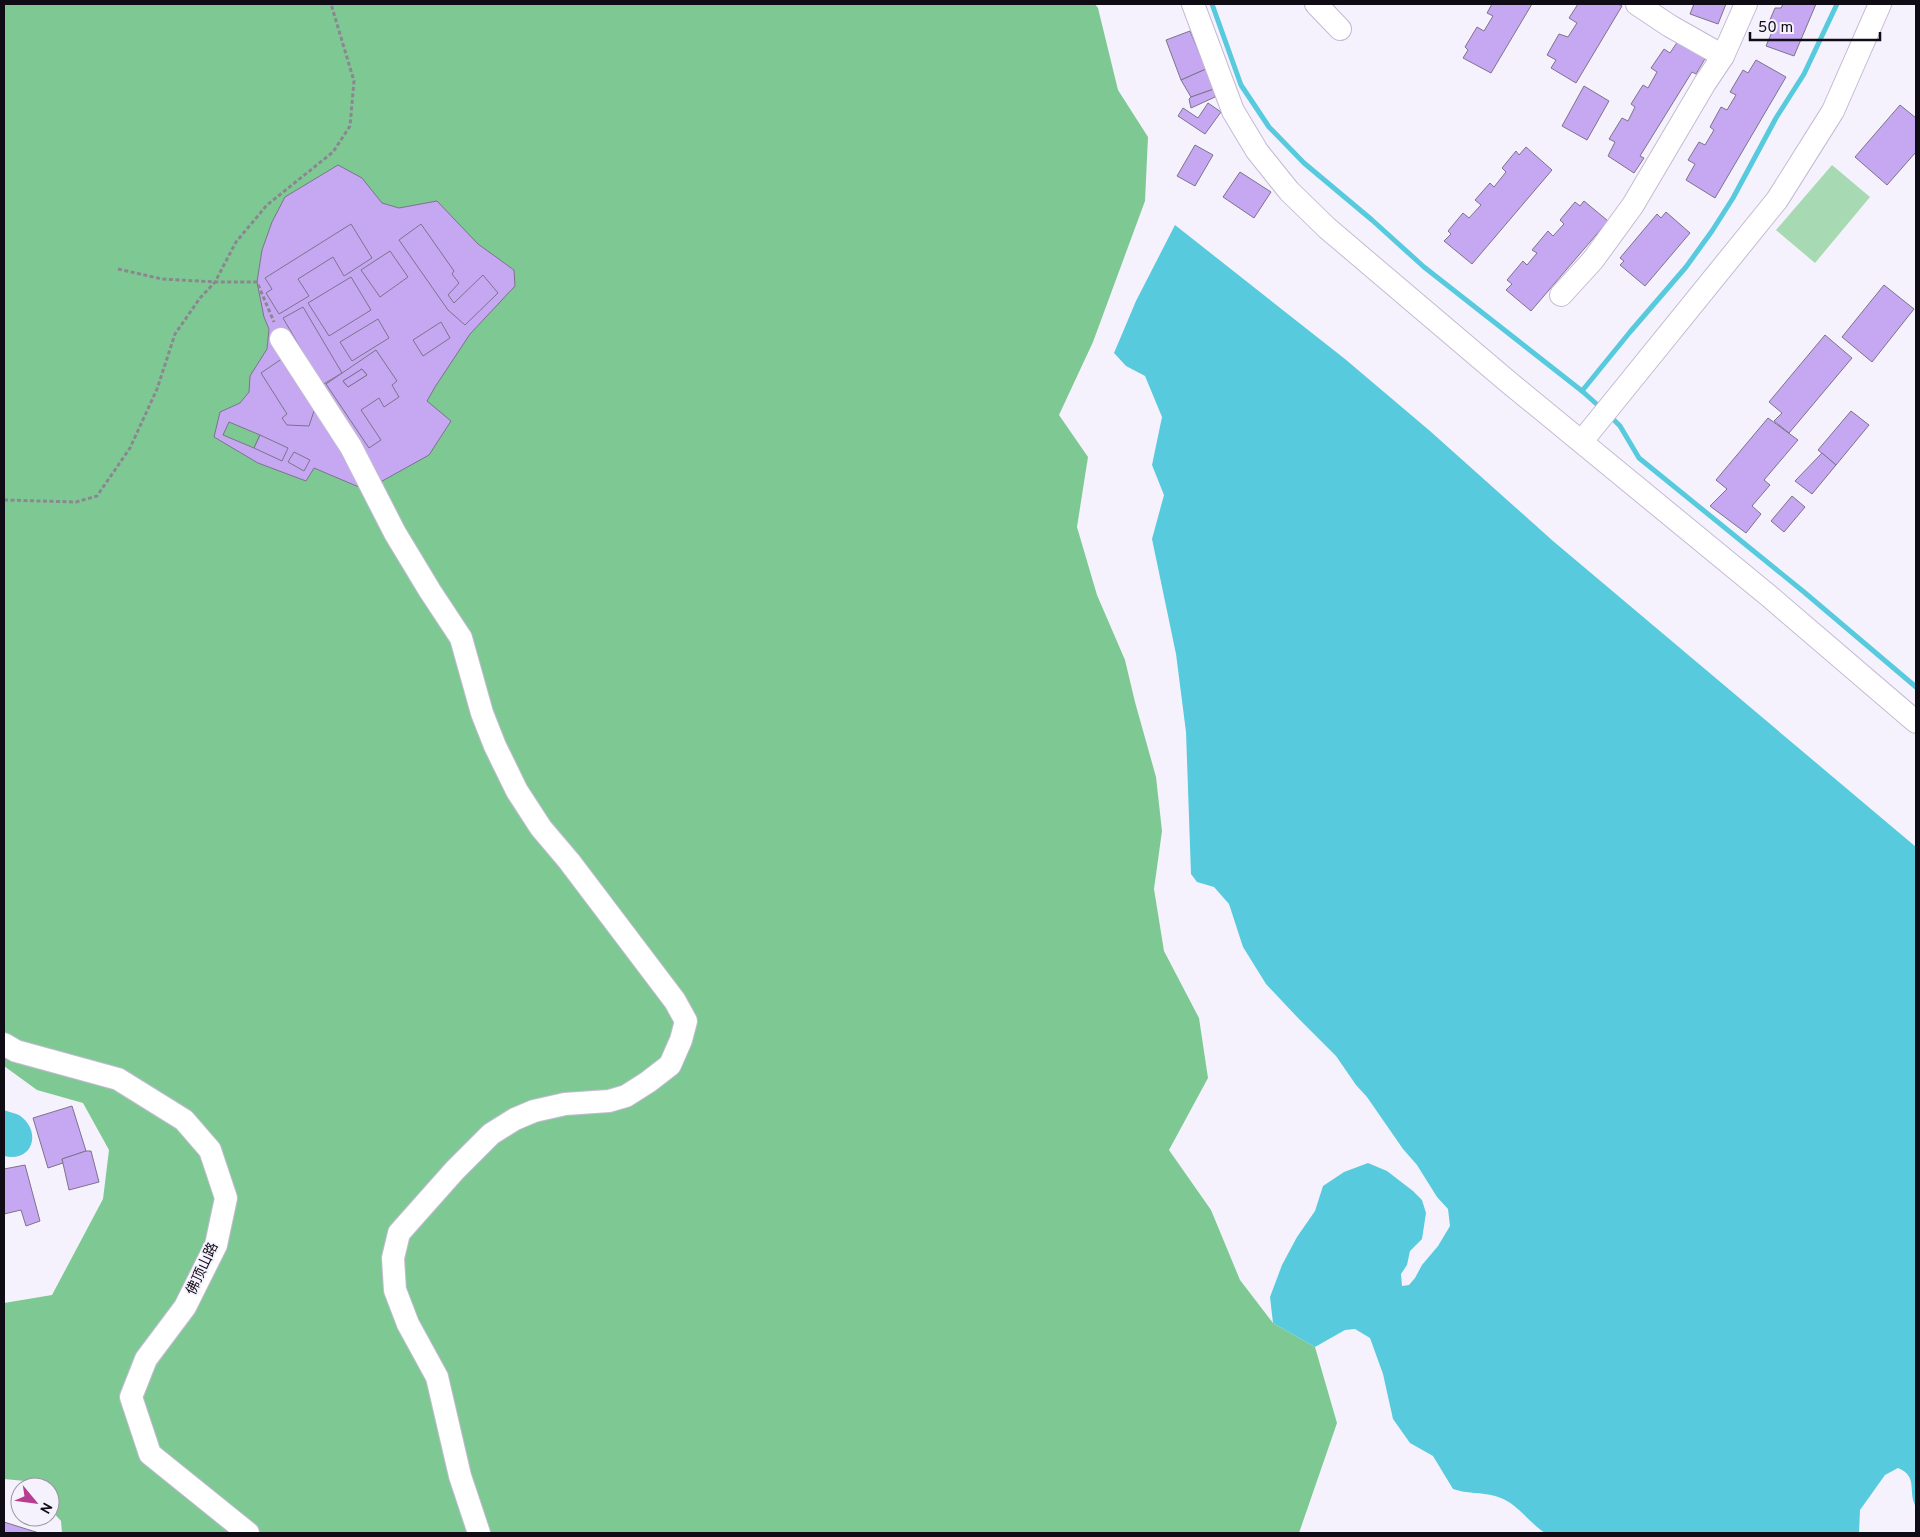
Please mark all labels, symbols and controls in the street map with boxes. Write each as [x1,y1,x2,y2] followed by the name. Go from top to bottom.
[1750,10,1880,42] scale bar
[1758,19,1793,38] text: 50 m
[183,1240,223,1298] street label: 佛顶山路
[10,1477,60,1527] north arrow
[35,1499,55,1516] text: N

